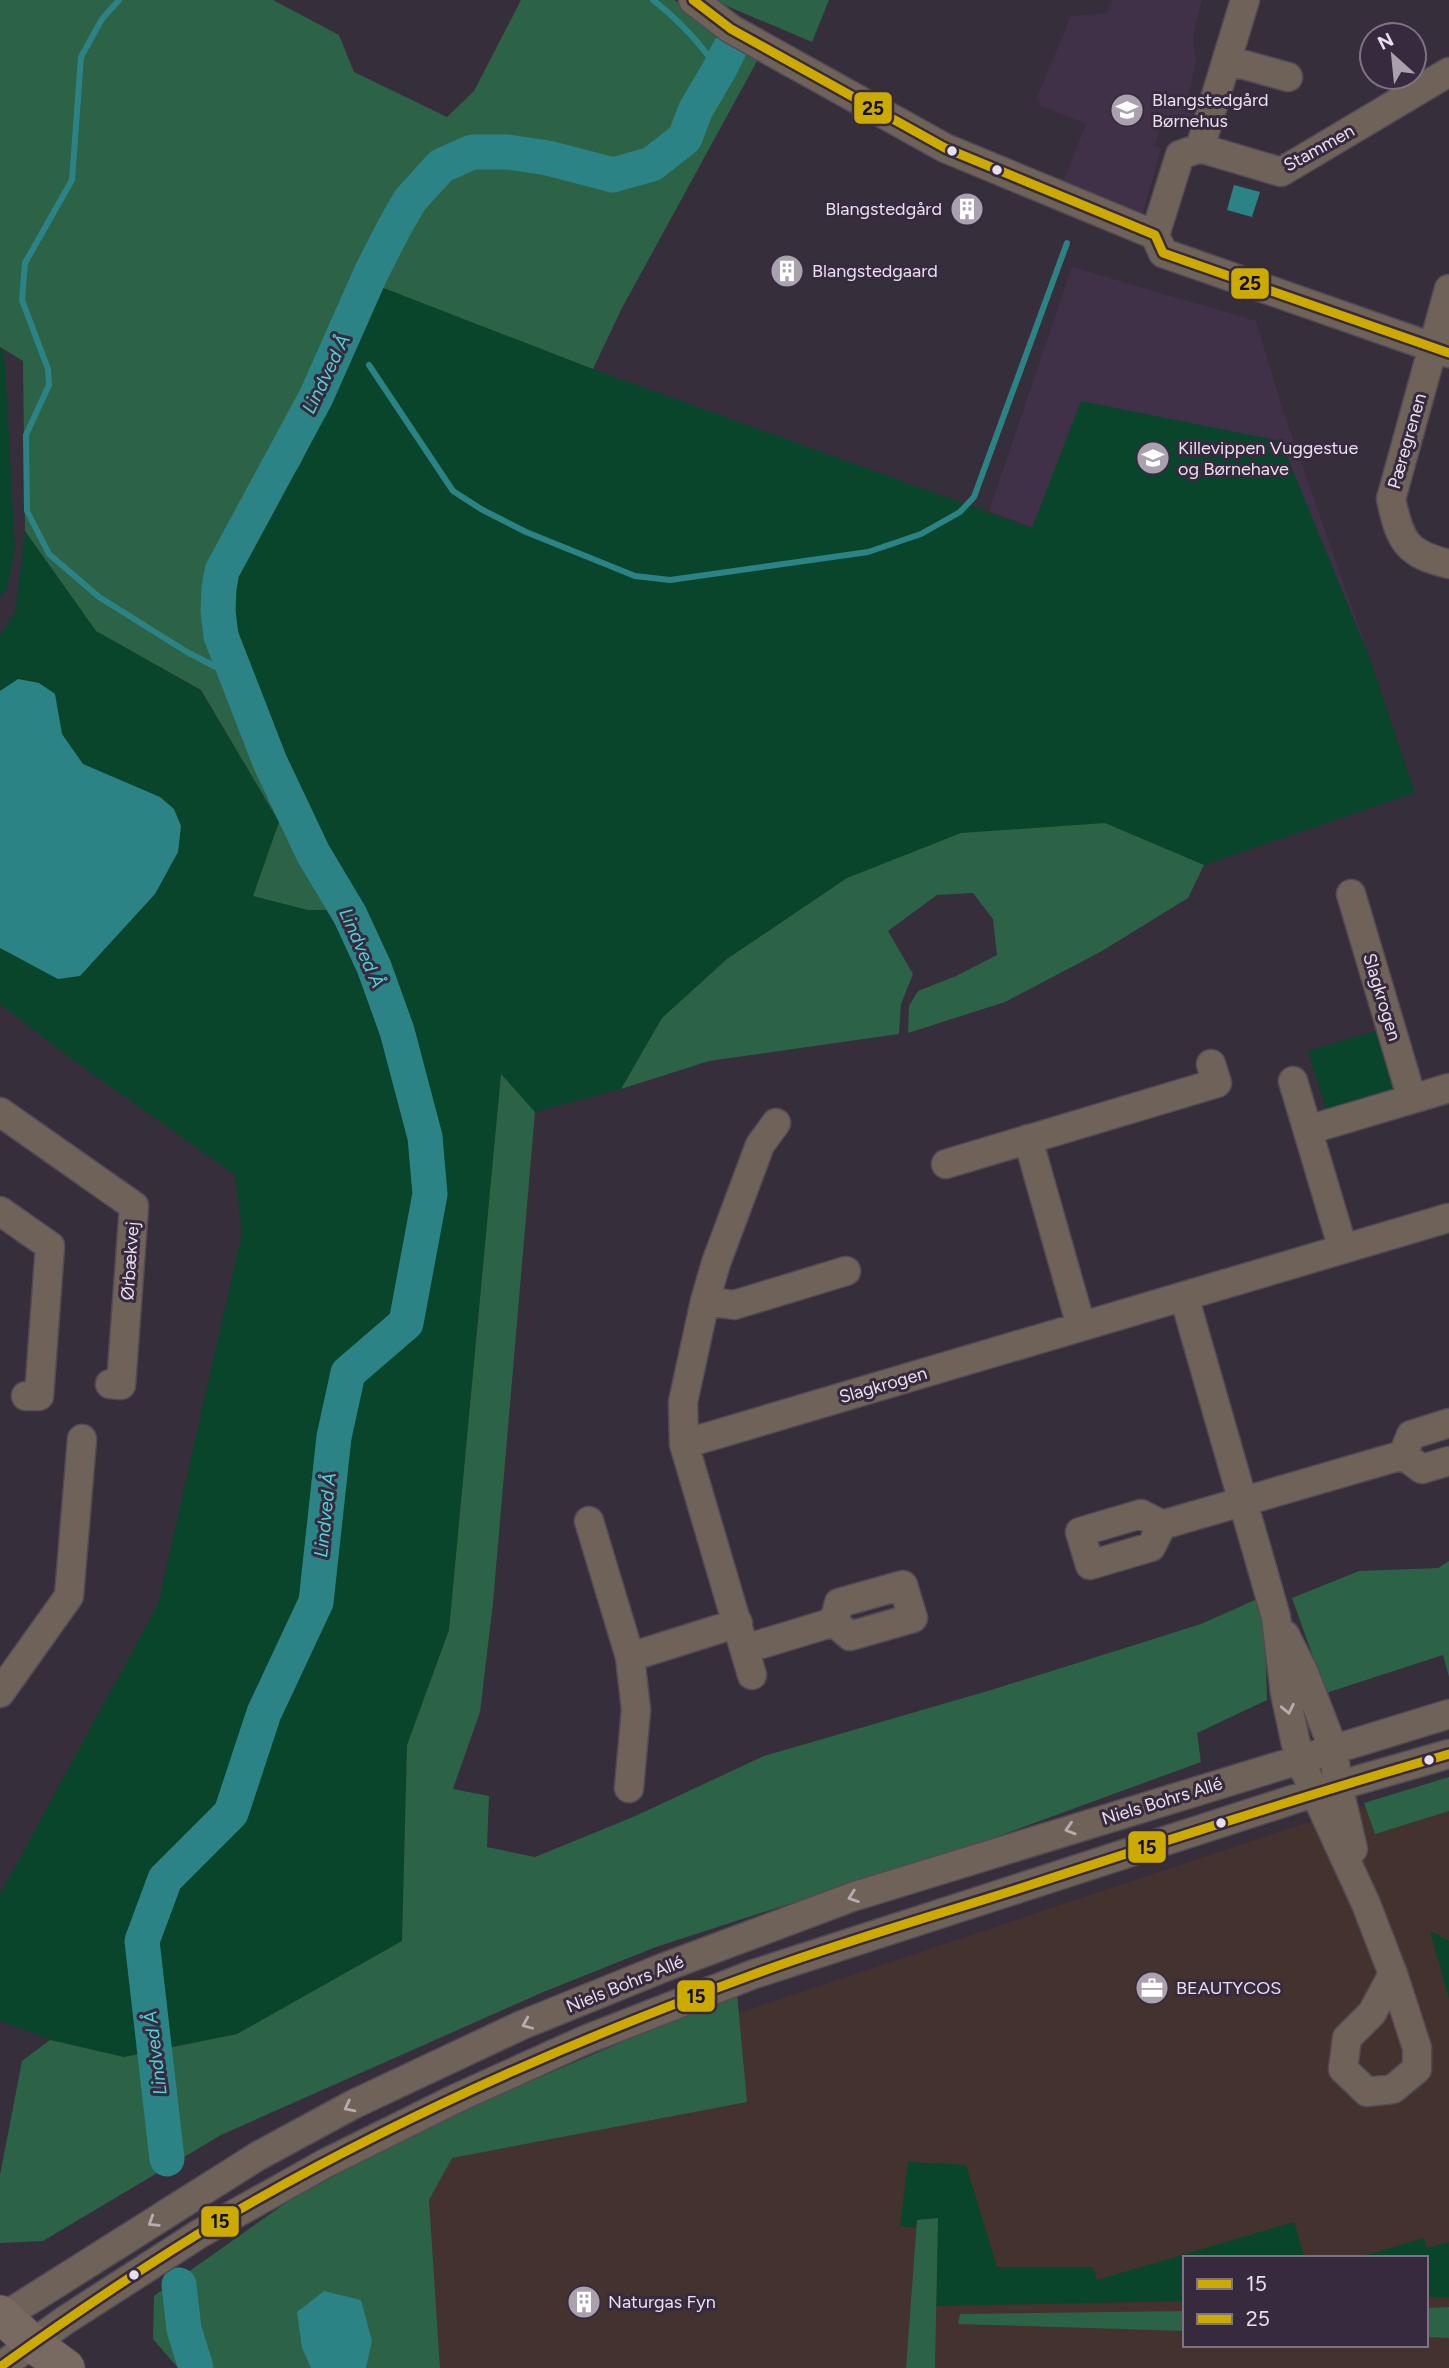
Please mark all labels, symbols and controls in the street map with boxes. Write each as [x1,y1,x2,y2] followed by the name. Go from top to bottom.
[1358,21,1428,91] north arrow
[1374,28,1397,55] text: N
[1152,89,1269,132] place label: Blangstedgård Børnehus
[853,91,893,125] line badge: 25
[1108,91,1146,129] school or university icon: Blangstedgård Børnehus
[862,97,884,120] text: 25
[1280,120,1358,176] street label: Stammen
[945,144,959,158] unlabelled marker
[990,163,1004,177] unlabelled marker
[948,190,986,228] building icon: Blangstedgård
[825,198,942,220] place label: Blangstedgård
[768,252,806,290] building icon: Blangstedgaard
[812,260,938,282] place label: Blangstedgaard
[1230,267,1270,300] line badge: 25
[1239,272,1261,295] text: 25
[297,331,355,417] water label: Lindved Å
[1383,391,1431,491] street label: Pæregrenen
[1178,437,1358,480] place label: Killevippen Vuggestue og Børnehave
[1134,439,1172,477] school or university icon: Killevippen Vuggestue og Børnehave
[334,905,390,991] water label: Lindved Å
[1358,951,1406,1043] street label: Slagkrogen
[116,1221,144,1301] street label: Ørbækvej
[836,1362,930,1408] street label: Slagkrogen
[309,1472,341,1558] water label: Lindved Å
[1280,1703,1295,1715] one-way arrow
[1422,1753,1436,1767] unlabelled marker
[1099,1772,1225,1830] street label: Niels Bohrs Allé
[1214,1816,1228,1830] unlabelled marker
[1065,1821,1077,1836] one-way arrow
[1127,1830,1167,1864] line badge: 15
[1137,1836,1157,1859] text: 15
[848,1889,860,1903] one-way arrow
[563,1950,687,2018] street label: Niels Bohrs Allé
[1133,1969,1171,2007] office icon: BEAUTYCOS
[1176,1977,1281,1999] place label: BEAUTYCOS
[676,1979,716,2013] line badge: 15
[686,1985,706,2008] text: 15
[138,2009,172,2097] water label: Lindved Å
[522,2015,534,2029] one-way arrow
[344,2098,356,2112] one-way arrow
[200,2205,240,2238] line badge: 15
[210,2210,230,2233] text: 15
[148,2213,161,2226] one-way arrow
[1183,2256,1428,2347] legend
[127,2268,141,2282] unlabelled marker
[1246,2271,1267,2296] text: 15
[565,2283,603,2321] building icon: Naturgas Fyn
[608,2291,716,2313] place label: Naturgas Fyn
[1246,2306,1270,2331] text: 25

